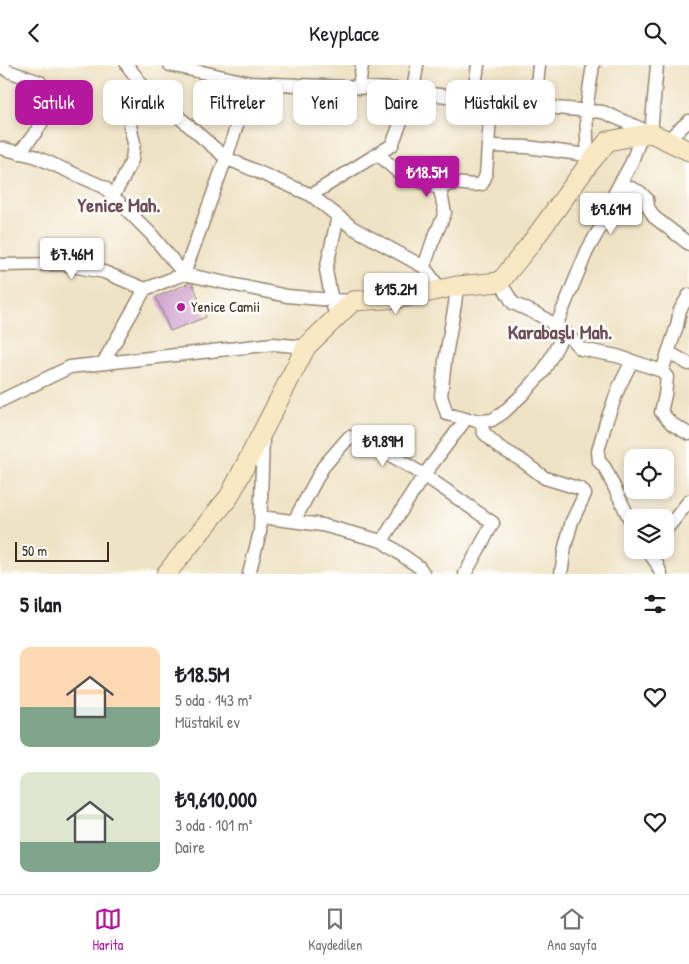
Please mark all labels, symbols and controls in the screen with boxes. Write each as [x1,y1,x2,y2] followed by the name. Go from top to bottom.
[309,18,380,48] text: Keyplace
[20,19,48,47] icon: back
[641,19,669,47] icon: search
[15,80,93,125] chip: Satılık
[103,80,183,125] chip: Kiralık
[193,80,283,125] chip: Filtreler
[293,80,357,125] chip: Yeni
[367,80,436,125] chip: Daire
[446,80,555,125] chip: Müstakil ev
[386,155,468,198] pin: ₺18.5M
[406,161,448,183] text: ₺18.5M
[77,191,161,218] district label: Yenice Mah.
[570,193,652,235] pin: ₺9.61M
[591,198,631,220] text: ₺9.61M
[31,237,113,280] pin: ₺7.46M
[51,243,93,265] text: ₺7.46M
[355,273,437,315] pin: ₺15.2M
[375,278,417,300] text: ₺15.2M
[191,296,260,317] place label: Yenice Camii
[175,301,187,313] marker: Yenice Camii
[508,318,612,345] district label: Karabaşlı Mah.
[342,425,424,467] pin: ₺9.89M
[363,430,403,452] text: ₺9.89M
[624,449,674,559] map controls
[624,449,674,499] button: locate
[624,509,674,559] button: layers
[15,539,109,562] scale bar
[22,541,47,560] text: 50 m
[20,590,62,619] text: 5 ilan
[641,590,669,618] icon: filters
[175,660,230,689] text: ₺18.5M
[60,667,120,727] icon: home
[641,683,669,711] icon: heart
[175,689,252,711] text: 5 oda · 143 m²
[175,711,240,733] text: Müstakil ev
[175,785,257,814] text: ₺9,610,000
[60,792,120,852] icon: home
[641,808,669,836] icon: heart
[175,814,252,836] text: 3 oda · 101 m²
[175,836,205,858] text: Daire
[92,905,123,954] tab: Harita
[308,905,362,954] tab: Kaydedilen
[547,905,597,954] tab: Ana sayfa

